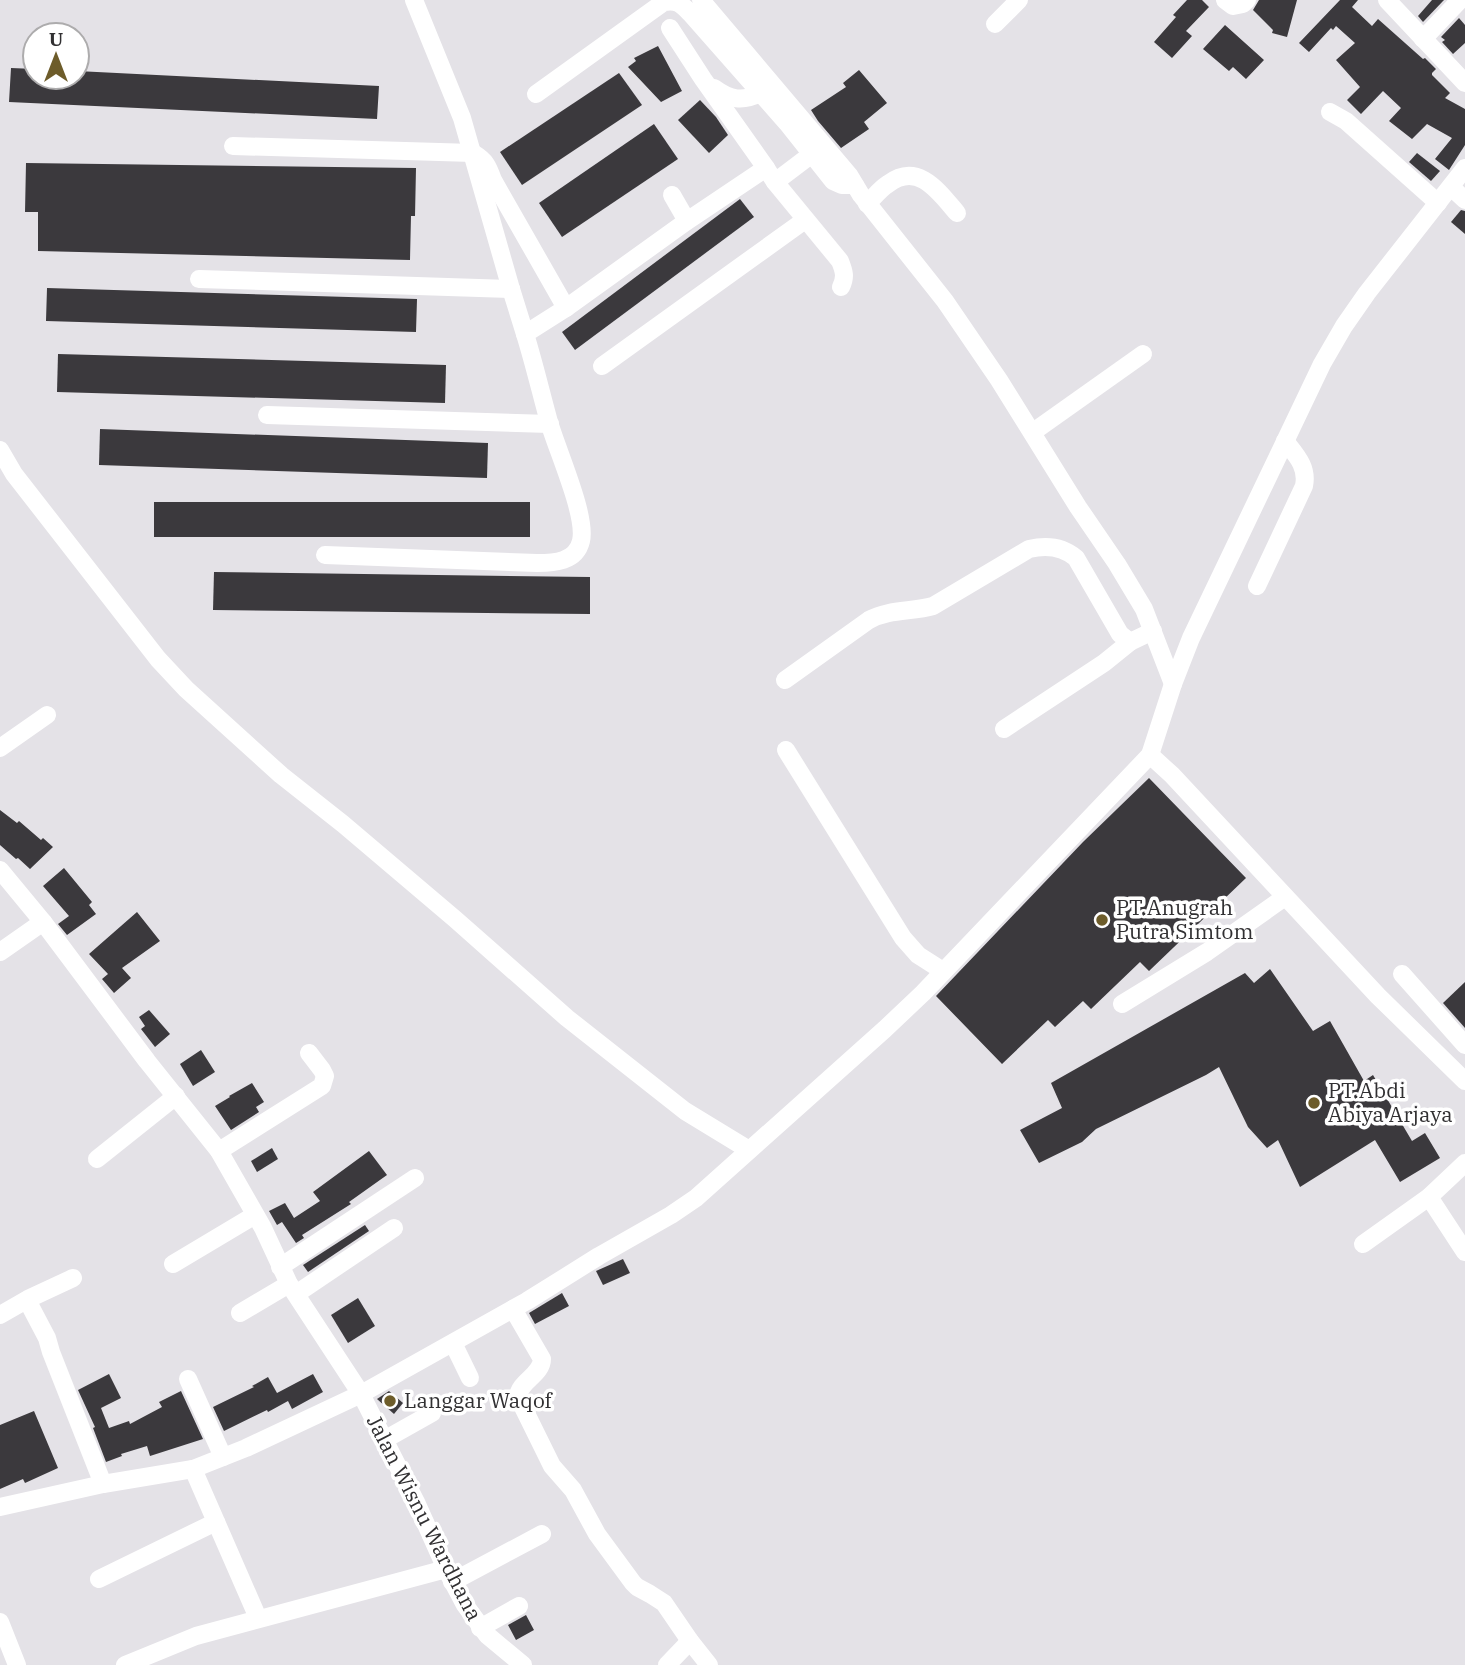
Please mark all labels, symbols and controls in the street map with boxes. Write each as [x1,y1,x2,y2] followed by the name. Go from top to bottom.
[21,21,91,91] north arrow
[49,27,63,51] text: U
[1116,893,1253,945] place label: PT.Anugrah Putra Simtom
[1094,912,1110,928] marker: PT.Anugrah Putra Simtom
[1328,1076,1453,1128] place label: PT.Abdi Abiya Arjaya
[1306,1095,1322,1111] marker: PT.Abdi Abiya Arjaya
[404,1386,554,1414] place label: Langgar Waqof
[382,1393,398,1409] marker: Langgar Waqof
[361,1410,489,1625] street label: Jalan Wisnu Wardhana

